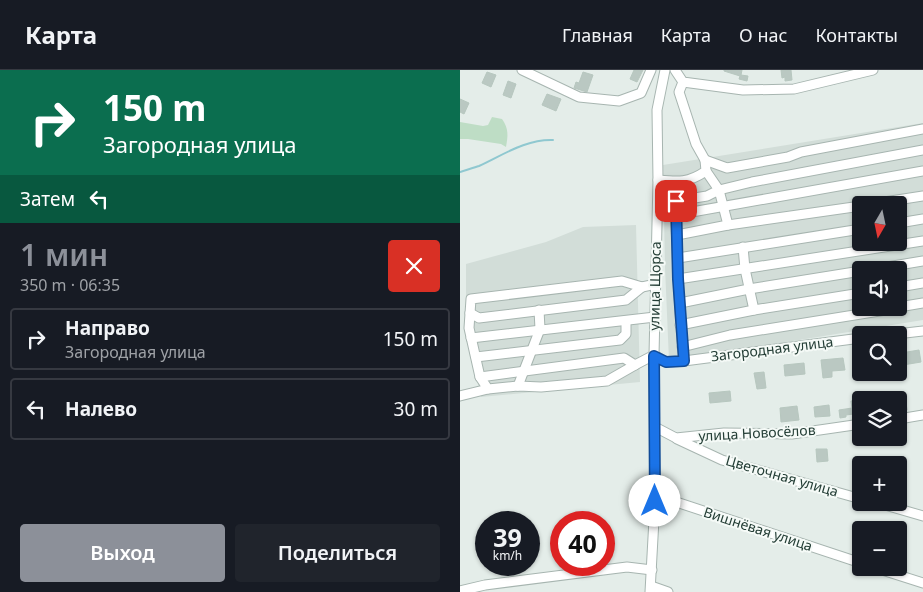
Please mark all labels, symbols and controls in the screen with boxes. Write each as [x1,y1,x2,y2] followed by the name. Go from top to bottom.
[25,18,97,51] text: Карта
[562,23,633,47] text: Главная
[661,23,711,47] text: Карта
[739,23,787,47] text: О нас
[815,23,898,47] text: Контакты
[103,84,206,131] text: 150 m
[20,90,85,155] icon: right
[103,129,297,159] text: Загородная улица
[655,180,697,222] pin
[85,185,113,213] icon: left
[20,186,75,212] text: Затем
[662,187,690,215] icon: arrive
[852,196,908,251] north arrow
[852,196,907,576] map controls
[20,234,108,275] text: 1 мин
[388,240,440,292] button: close
[644,241,665,331] street label: улица Щорса
[852,261,907,316] button: sound
[20,274,120,296] text: 350 m · 06:35
[65,315,150,341] text: Направо
[22,325,50,353] icon: right
[383,326,438,352] text: 150 m
[852,326,907,381] button: search
[710,332,834,365] street label: Загородная улица
[65,341,206,363] text: Загородная улица
[852,391,907,446] button: layers
[22,395,50,423] icon: left
[65,396,137,422] text: Налево
[394,396,438,422] text: 30 m
[698,420,816,445] street label: улица Новосёлов
[724,450,841,501] street label: Цветочная улица
[852,456,907,511] button: +
[628,474,680,526] position arrow
[701,502,815,555] street label: Вишнёвая улица
[550,511,615,576] speed limit sign: 40
[493,520,522,554] text: 39
[852,521,907,576] button: −
[20,524,225,582] button: Выход
[235,524,440,582] button: Поделиться
[493,547,522,564] text: km/h

